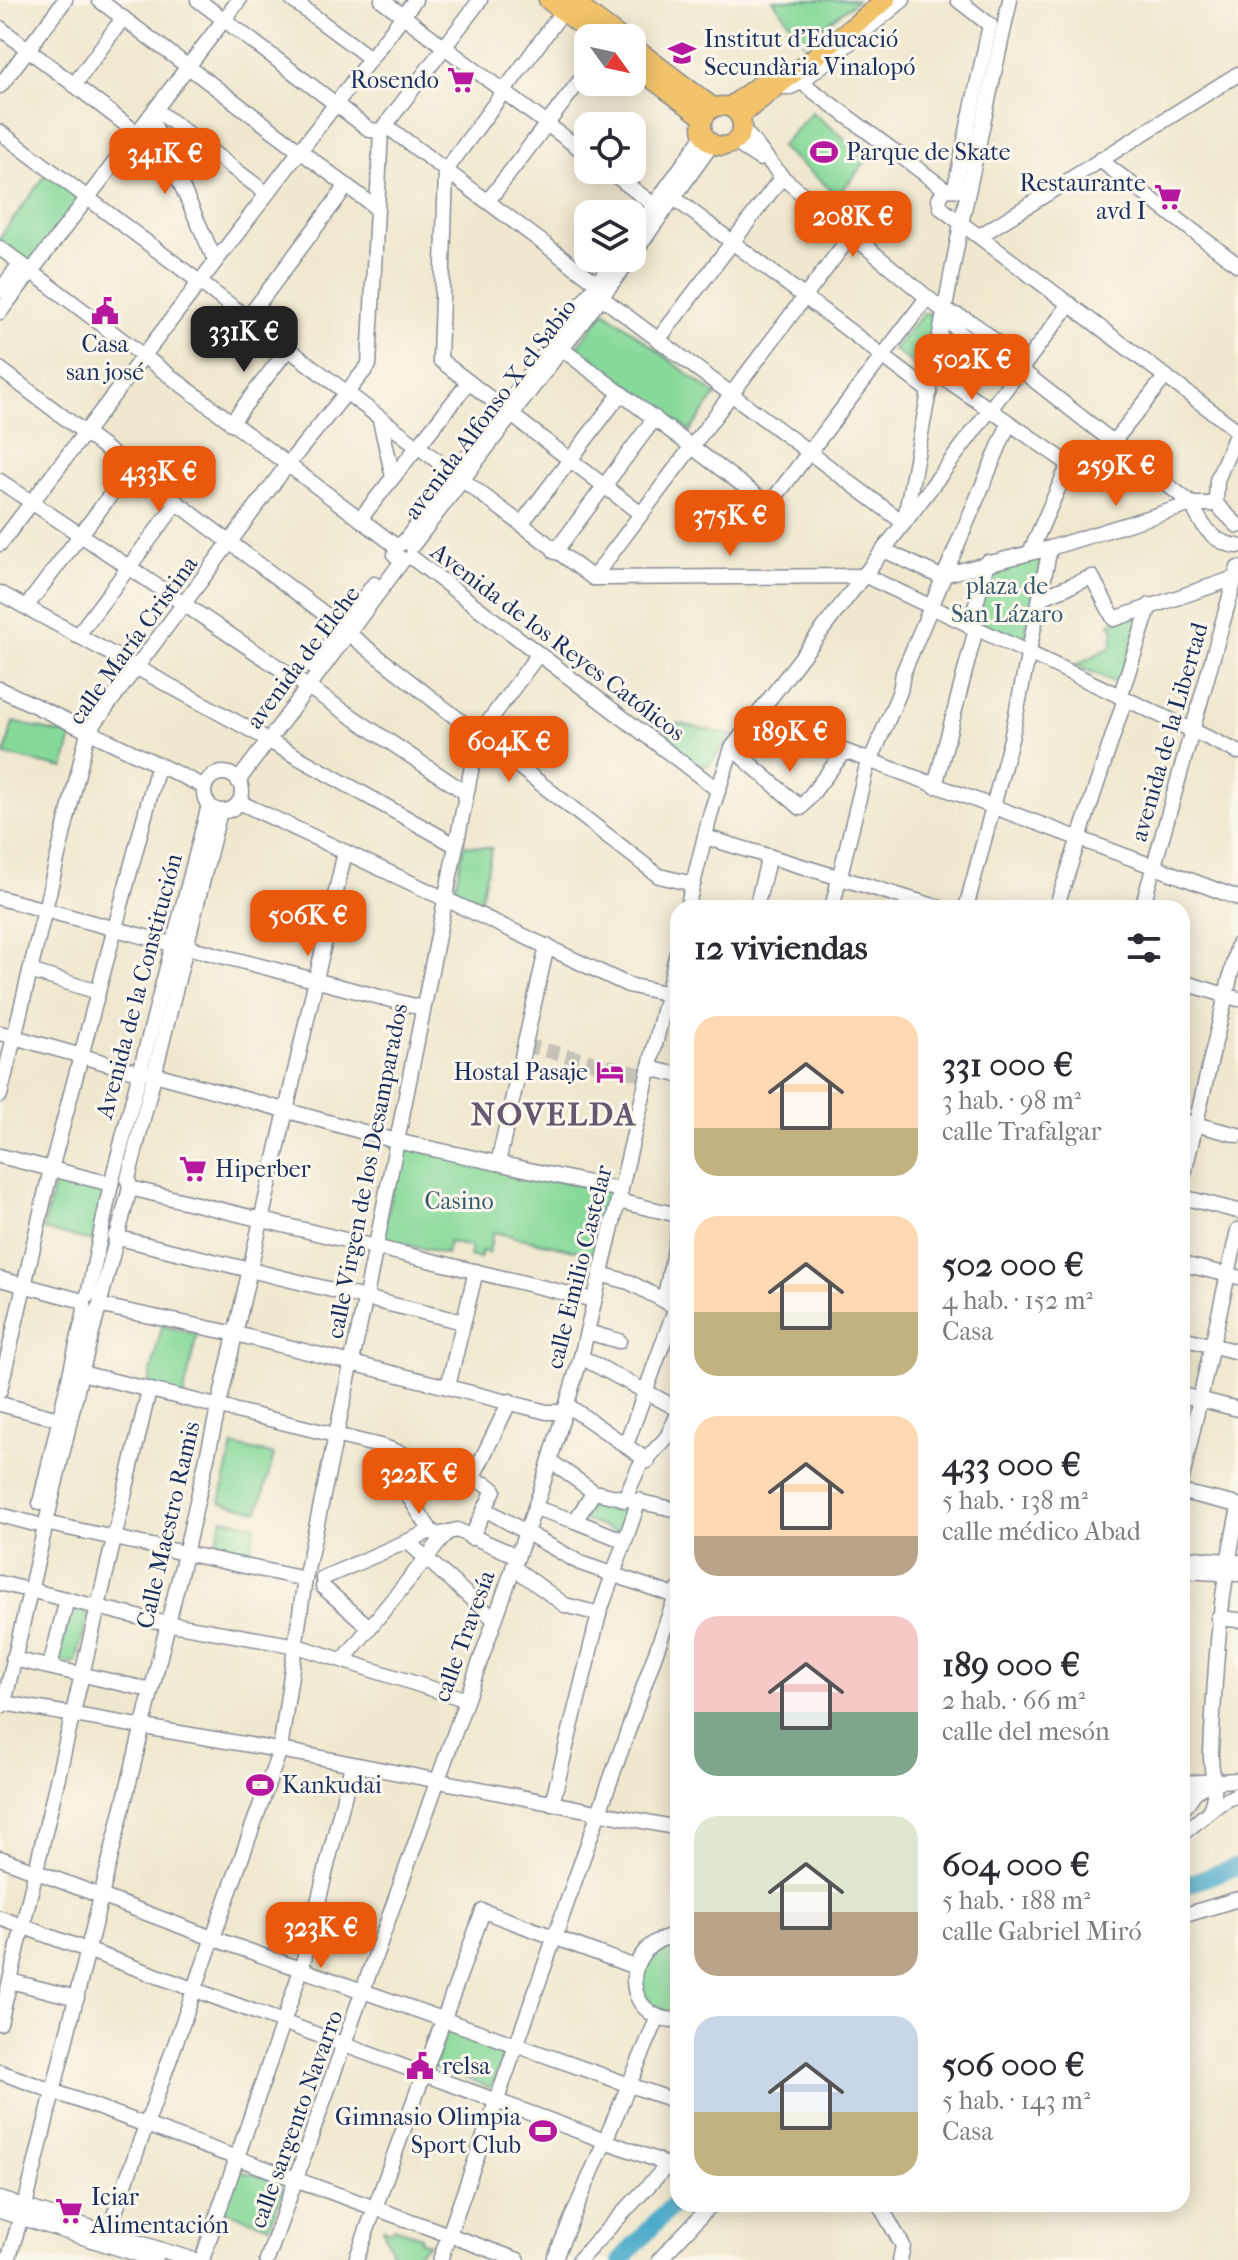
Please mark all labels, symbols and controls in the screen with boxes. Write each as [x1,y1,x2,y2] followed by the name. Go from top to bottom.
[574,24,646,96] north arrow
[574,24,646,272] map controls
[704,25,915,81] place label: Institut d'Educació Secundària Vinalopó
[667,38,697,68] school or university icon: Institut d'Educació Secundària Vinalopó
[446,65,476,95] supermarket icon: Rosendo
[350,66,439,94] place label: Rosendo
[574,112,646,184] button: locate
[100,128,230,196] pin: 341K €
[809,137,839,167] sports icon: Parque de Skate
[127,138,203,169] text: 341K €
[846,138,1011,166] place label: Parque de Skate
[1020,169,1146,225] place label: Restaurante avd I
[1153,182,1183,212] supermarket icon: Restaurante avd I
[788,191,918,259] pin: 208K €
[574,200,646,272] button: layers
[813,201,893,232] text: 208K €
[398,293,582,525] street label: avenida Alfonso X el Sabio
[90,296,120,326] public building icon: Casa san josé
[179,306,309,374] pin: 331K €
[209,316,279,347] text: 331K €
[66,330,144,386] place label: Casa san josé
[907,334,1037,402] pin: 502K €
[933,344,1011,375] text: 502K €
[1051,440,1181,508] pin: 259K €
[94,446,224,514] pin: 433K €
[1077,450,1155,481] text: 259K €
[121,456,197,487] text: 433K €
[665,490,795,558] pin: 375K €
[693,500,767,531] text: 375K €
[425,537,691,747] street label: Avenida de los Reyes Católicos
[63,550,204,730] street label: calle María Cristina
[951,572,1063,628] park label: plaza de San Lázaro
[240,580,366,734] street label: avenida de Elche
[1124,619,1214,845] street label: avenida de la Libertad
[725,706,855,774] pin: 189K €
[444,716,574,784] pin: 604K €
[752,716,828,747] text: 189K €
[467,726,551,757] text: 604K €
[90,850,188,1123] street label: Avenida de la Constitución
[243,890,373,958] pin: 506K €
[268,900,348,931] text: 506K €
[1122,926,1166,970] icon: filters
[694,928,868,968] text: 12 viviendas
[321,1001,413,1341] street label: calle Virgen de los Desamparados
[942,1045,1073,1085] text: 331 000 €
[758,1048,854,1144] icon: home
[595,1057,625,1087] hotel icon: Hostal Pasaje
[454,1058,588,1086] place label: Hostal Pasaje
[942,1085,1081,1116] text: 3 hab. · 98 m²
[471,1096,637,1133] district label: NOVELDA
[942,1116,1102,1147] text: calle Trafalgar
[178,1154,208,1184] supermarket icon: Hiperber
[215,1155,312,1183] place label: Hiperber
[540,1162,618,1372] street label: calle Emilio Castelar
[424,1187,494,1215] park label: Casino
[942,1245,1084,1285] text: 502 000 €
[758,1248,854,1344] icon: home
[942,1285,1093,1316] text: 4 hab. · 152 m²
[942,1316,993,1347] text: Casa
[131,1418,206,1631] street label: Calle Maestro Ramis
[942,1445,1081,1485] text: 433 000 €
[354,1448,484,1516] pin: 322K €
[758,1448,854,1544] icon: home
[380,1458,458,1489] text: 322K €
[942,1485,1088,1516] text: 5 hab. · 138 m²
[942,1516,1141,1547] text: calle médico Abad
[427,1566,501,1705] street label: calle Travesía
[942,1645,1080,1685] text: 189 000 €
[758,1648,854,1744] icon: home
[942,1685,1085,1716] text: 2 hab. · 66 m²
[942,1716,1110,1747] text: calle del mesón
[245,1770,275,1800] sports icon: Kankudai
[282,1771,382,1799] place label: Kankudai
[942,1845,1090,1885] text: 604 000 €
[758,1848,854,1944] icon: home
[942,1885,1090,1916] text: 5 hab. · 188 m²
[256,1902,386,1970] pin: 323K €
[284,1912,358,1943] text: 323K €
[942,1916,1142,1947] text: calle Gabriel Miró
[244,2006,348,2232] street label: calle sargento Navarro
[942,2045,1085,2085] text: 506 000 €
[758,2048,854,2144] icon: home
[405,2051,435,2081] public building icon: relsa
[442,2052,491,2080] place label: relsa
[942,2085,1090,2116] text: 5 hab. · 143 m²
[335,2103,522,2159] place label: Gimnasio Olimpia Sport Club
[528,2116,558,2146] sports icon: Gimnasio Olimpia Sport Club
[942,2116,993,2147] text: Casa
[90,2183,229,2239] place label: Iciar Alimentación
[54,2196,84,2226] supermarket icon: Iciar Alimentación

